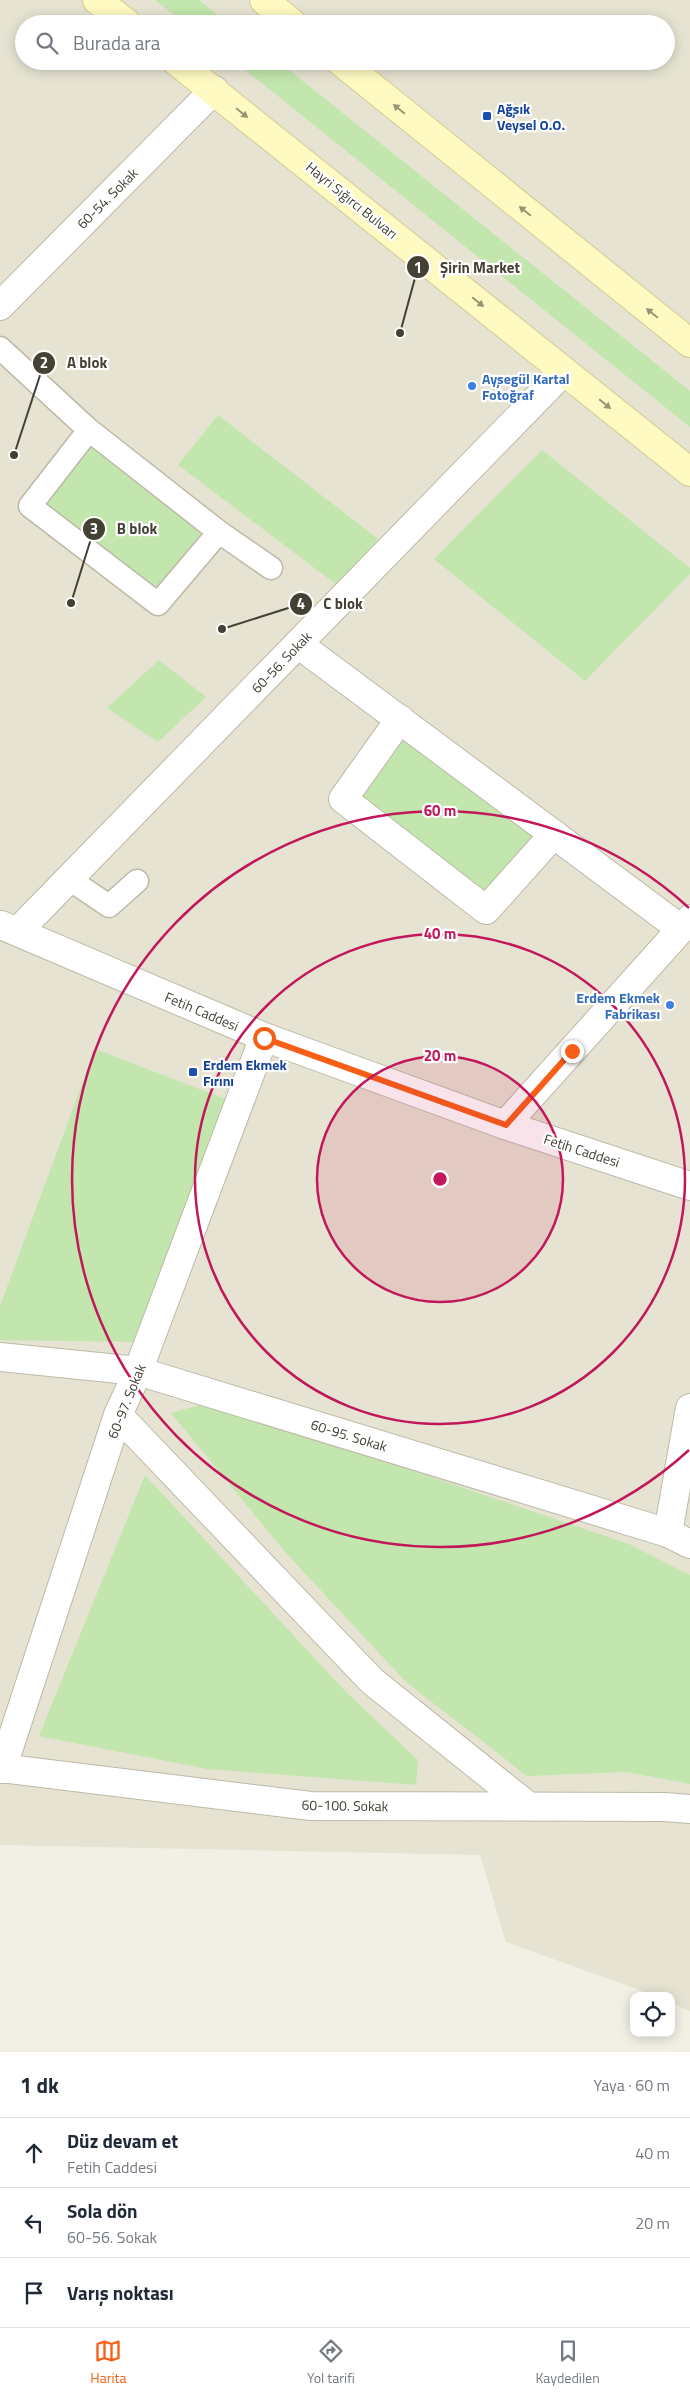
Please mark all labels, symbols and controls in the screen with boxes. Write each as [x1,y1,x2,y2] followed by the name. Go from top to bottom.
[15,15,675,70] search box
[73,28,160,57] text: Burada ara
[33,29,61,57] icon: search
[497,98,565,135] place label: Ağşık Veysel O.O.
[393,103,406,114] one-way arrow
[236,107,249,118] one-way arrow
[481,110,493,122] marker: Ağşık Veysel O.O.
[302,156,402,244] street label: Hayri Sığırcı Bulvarı
[72,162,143,233] street label: 60-54. Sokak
[519,205,532,216] one-way arrow
[405,252,530,282] callout: Şirin Market
[414,256,422,279] text: 1
[440,256,520,279] text: Şirin Market
[472,296,485,307] one-way arrow
[646,307,659,318] one-way arrow
[31,348,117,378] callout: A blok
[40,351,48,374] text: 2
[67,351,107,374] text: A blok
[482,368,570,405] place label: Ayşegül Kartal Fotoğraf
[466,380,478,392] marker: Ayşegül Kartal Fotoğraf
[598,398,611,409] one-way arrow
[82,514,167,544] callout: B blok
[90,517,98,540] text: 3
[117,517,157,540] text: B blok
[288,589,373,619] callout: C blok
[297,592,305,615] text: 4
[323,592,363,615] text: C blok
[246,626,316,698] street label: 60-56. Sokak
[424,799,456,822] text: 60 m
[424,922,456,945] text: 40 m
[162,986,242,1036] street label: Fetih Caddesi
[576,987,661,1024] place label: Erdem Ekmek Fabrikası
[664,999,676,1011] marker: Erdem Ekmek Fabrikası
[253,1027,276,1050] route start
[561,1040,584,1063] route end
[424,1044,456,1067] text: 20 m
[203,1054,287,1091] place label: Erdem Ekmek Fırını
[187,1066,199,1078] marker: Erdem Ekmek Fırını
[541,1128,623,1172] street label: Fetih Caddesi
[431,1170,449,1188] centre of rings
[101,1360,151,1442] street label: 60-97. Sokak
[308,1413,390,1457] street label: 60-95. Sokak
[301,1794,389,1816] street label: 60-100. Sokak
[630,1992,675,2037] map controls
[630,1992,675,2037] button: locate
[20,2069,59,2101] text: 1 dk
[594,2073,670,2097] text: Yaya · 60 m
[67,2126,178,2155] text: Düz devam et
[20,2139,48,2167] icon: ahead
[635,2141,670,2165] text: 40 m
[67,2155,157,2179] text: Fetih Caddesi
[67,2196,138,2225] text: Sola dön
[20,2209,48,2237] icon: left
[635,2211,670,2235] text: 20 m
[67,2225,157,2249] text: 60-56. Sokak
[67,2278,174,2307] text: Varış noktası
[20,2279,48,2307] icon: arrive
[90,2337,127,2388] tab: Harita
[307,2337,355,2388] tab: Yol tarifi
[535,2337,600,2388] tab: Kaydedilen

